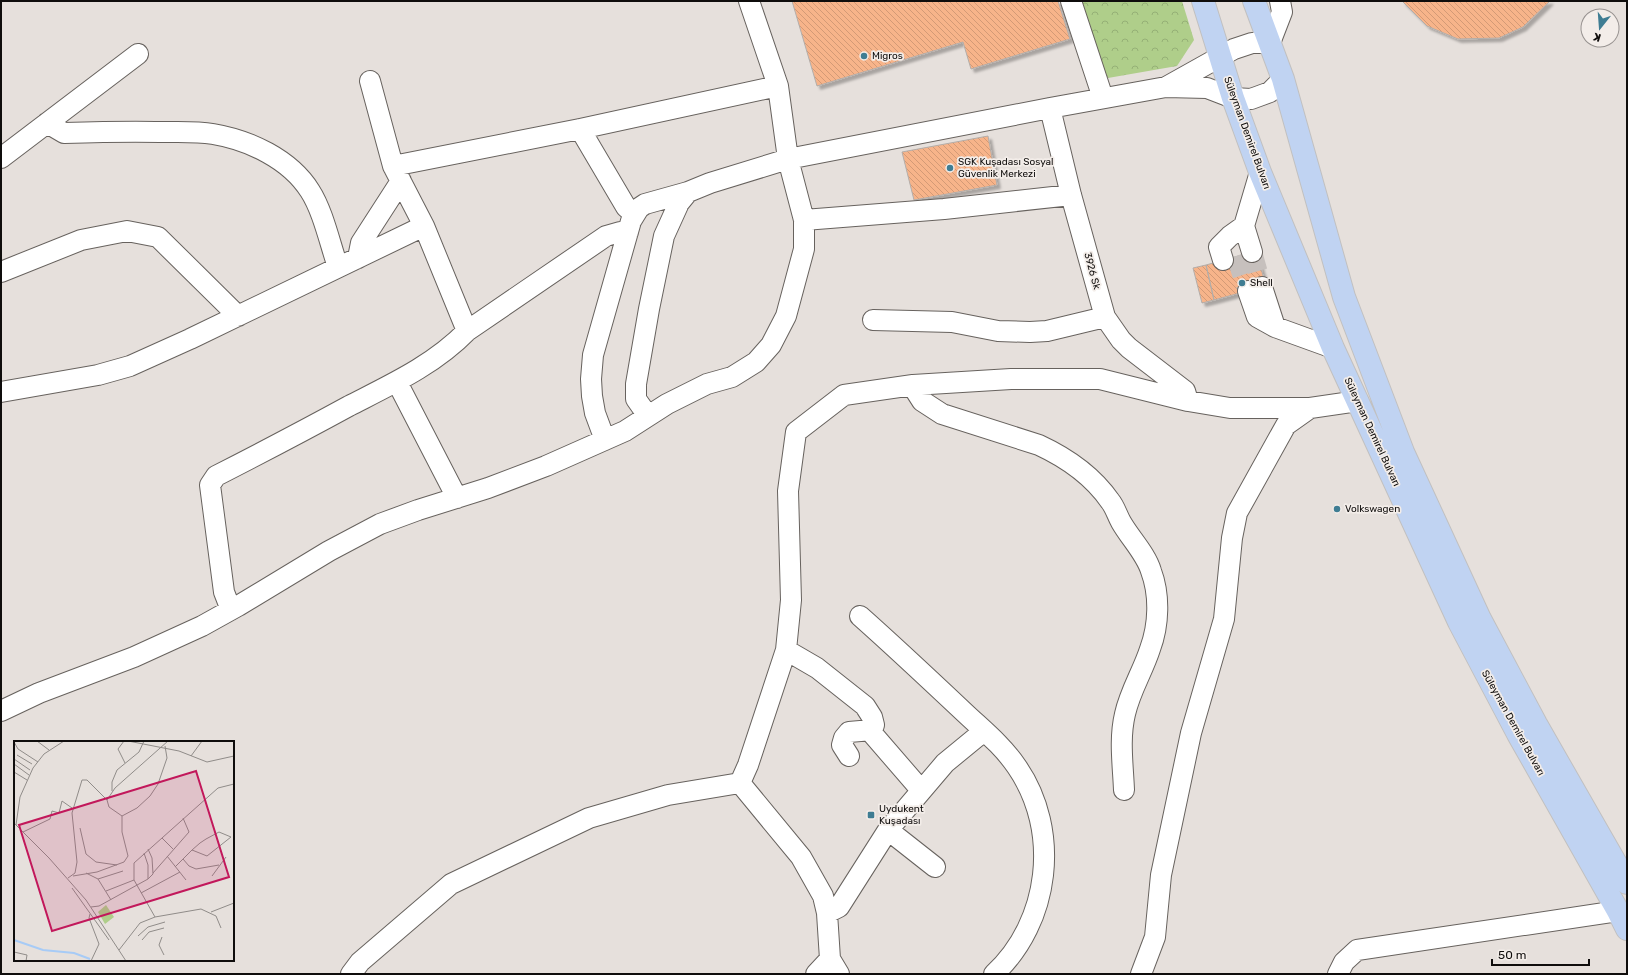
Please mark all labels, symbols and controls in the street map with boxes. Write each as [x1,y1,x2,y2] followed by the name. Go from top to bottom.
[1580,8,1620,48] north arrow
[1591,30,1603,44] text: K
[872,50,903,62] place label: Migros
[859,51,869,61] marker: Migros
[1221,75,1273,191] street label: Süleyman Demirel Bulvarı
[958,156,1053,180] place label: SGK Kuşadası Sosyal Güvenlik Merkezi
[945,163,955,173] marker: SGK Kuşadası Sosyal Güvenlik Merkezi
[1081,251,1103,292] street label: 3926 Sk
[1250,277,1273,289] place label: Shell
[1237,278,1247,288] marker: Shell
[1341,376,1403,488] street label: Süleyman Demirel Bulvarı
[1345,503,1400,515] place label: Volkswagen
[1332,504,1342,514] marker: Volkswagen
[1479,668,1547,778] street label: Süleyman Demirel Bulvarı
[14,741,234,961] inset map
[879,803,924,827] place label: Uydukent Kuşadası
[866,810,876,820] marker: Uydukent Kuşadası
[1492,941,1589,967] scale bar
[1498,948,1526,962] text: 50 m

